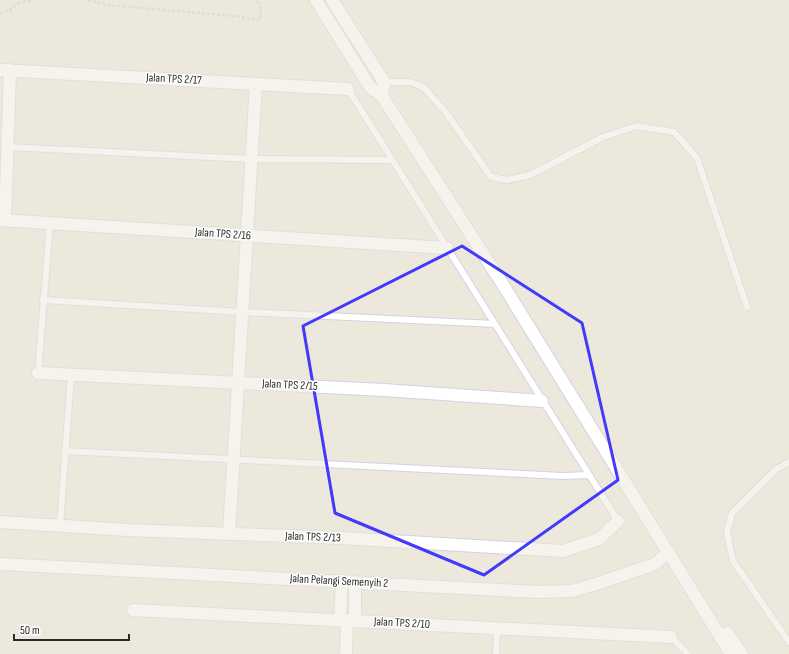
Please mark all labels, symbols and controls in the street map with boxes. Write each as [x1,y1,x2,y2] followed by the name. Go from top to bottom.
[145,70,202,88] street label: Jalan TPS 2/17
[193,224,252,243] street label: Jalan TPS 2/16
[261,376,318,394] street label: Jalan TPS 2/15
[284,528,341,545] street label: Jalan TPS 2/13
[289,571,388,591] street label: Jalan Pelangi Semenyih 2
[373,614,430,632] street label: Jalan TPS 2/10
[14,616,129,642] scale bar
[20,623,40,638] text: 50 m

